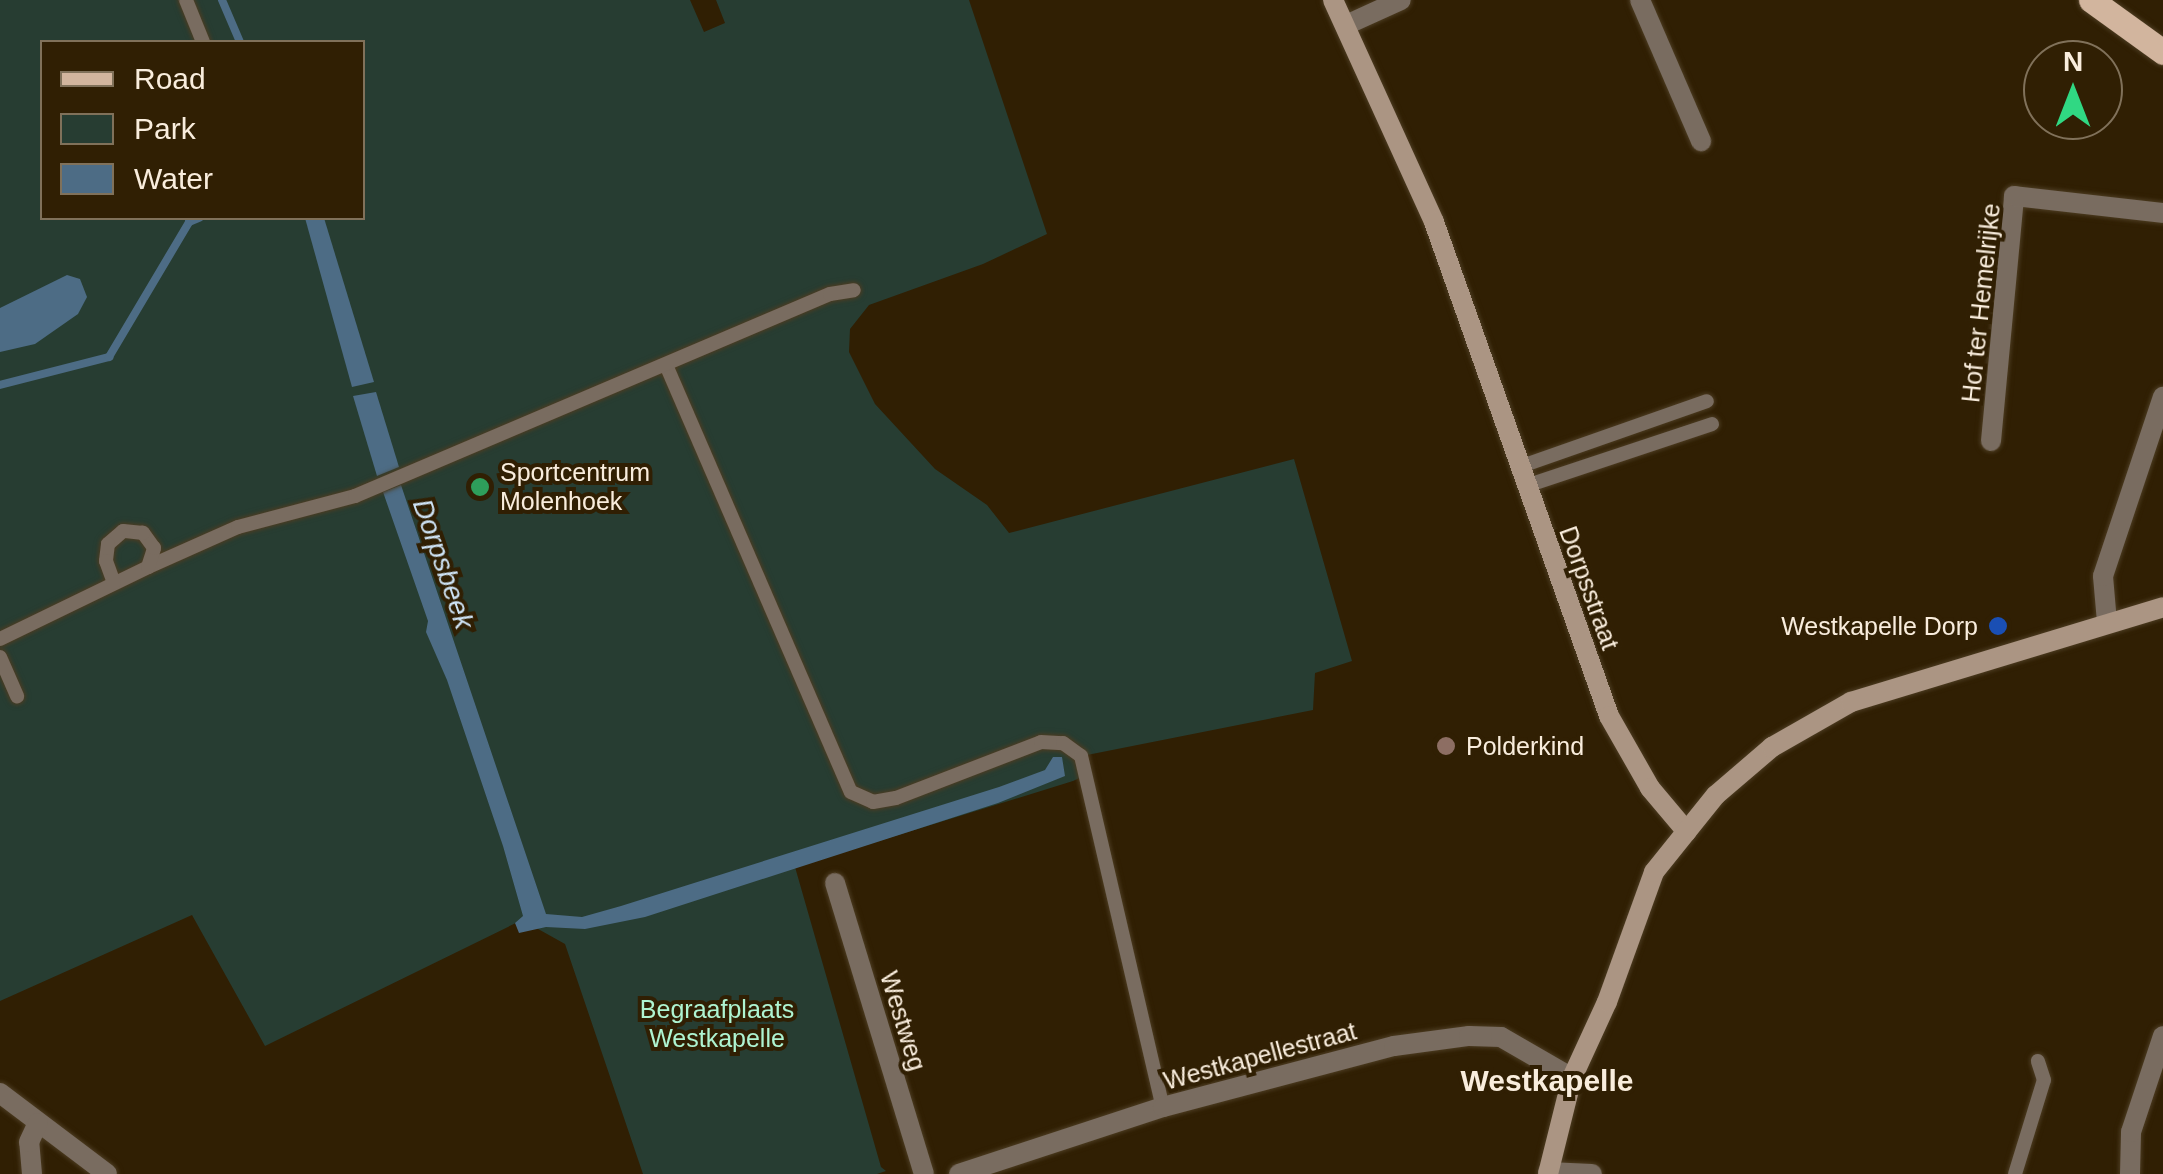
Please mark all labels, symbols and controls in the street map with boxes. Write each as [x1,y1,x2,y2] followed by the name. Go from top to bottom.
[40,40,365,220] legend
[2023,40,2123,140] north arrow
[2063,46,2083,77] text: N
[134,62,206,95] text: Road
[134,112,196,145] text: Park
[134,162,213,195] text: Water
[1956,202,2006,404] street label: Hof ter Hemelrijke
[500,458,650,517] place label: Sportcentrum Molenhoek
[469,476,491,498] marker: Sportcentrum Molenhoek
[405,495,481,633] water label: Dorpsbeek
[1553,522,1625,654] street label: Dorpsstraat
[1781,611,1978,641] place label: Westkapelle Dorp
[1987,615,2009,637] marker: Westkapelle Dorp
[1466,731,1584,761] place label: Polderkind
[1435,735,1457,757] marker: Polderkind
[874,968,932,1074] street label: Westweg
[640,995,794,1054] park label: Begraafplaats Westkapelle
[1160,1016,1360,1096] street label: Westkapellestraat
[1461,1063,1633,1099] district label: Westkapelle

